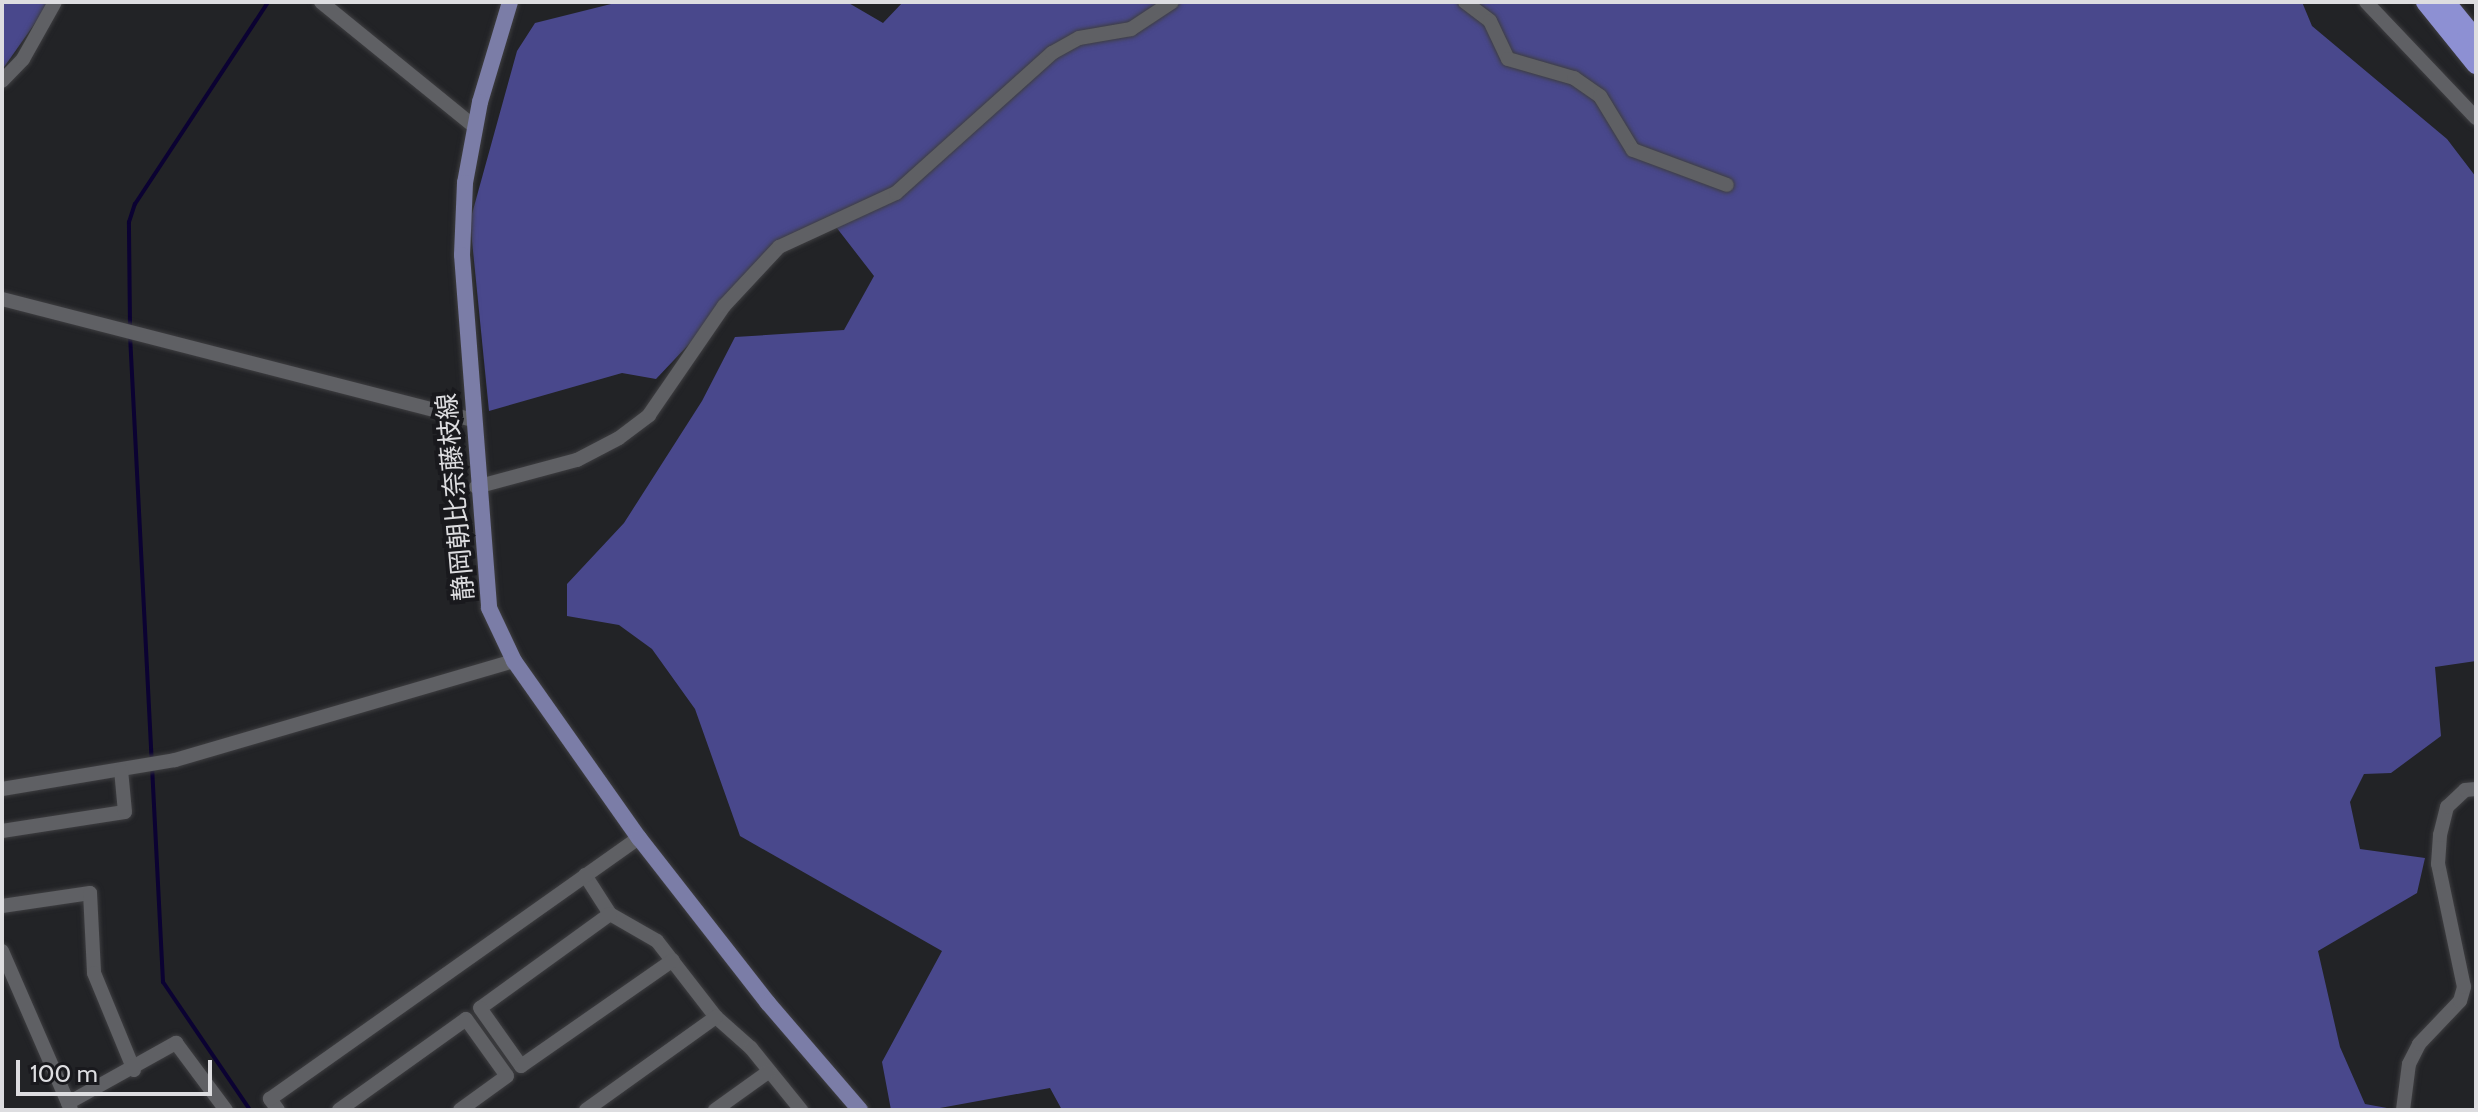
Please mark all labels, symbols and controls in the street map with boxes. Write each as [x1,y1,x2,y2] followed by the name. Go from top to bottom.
[431,392,481,602] street label: 静岡朝比奈藤枝線
[20,1044,216,1094] scale bar
[30,1059,98,1088] text: 100 m

